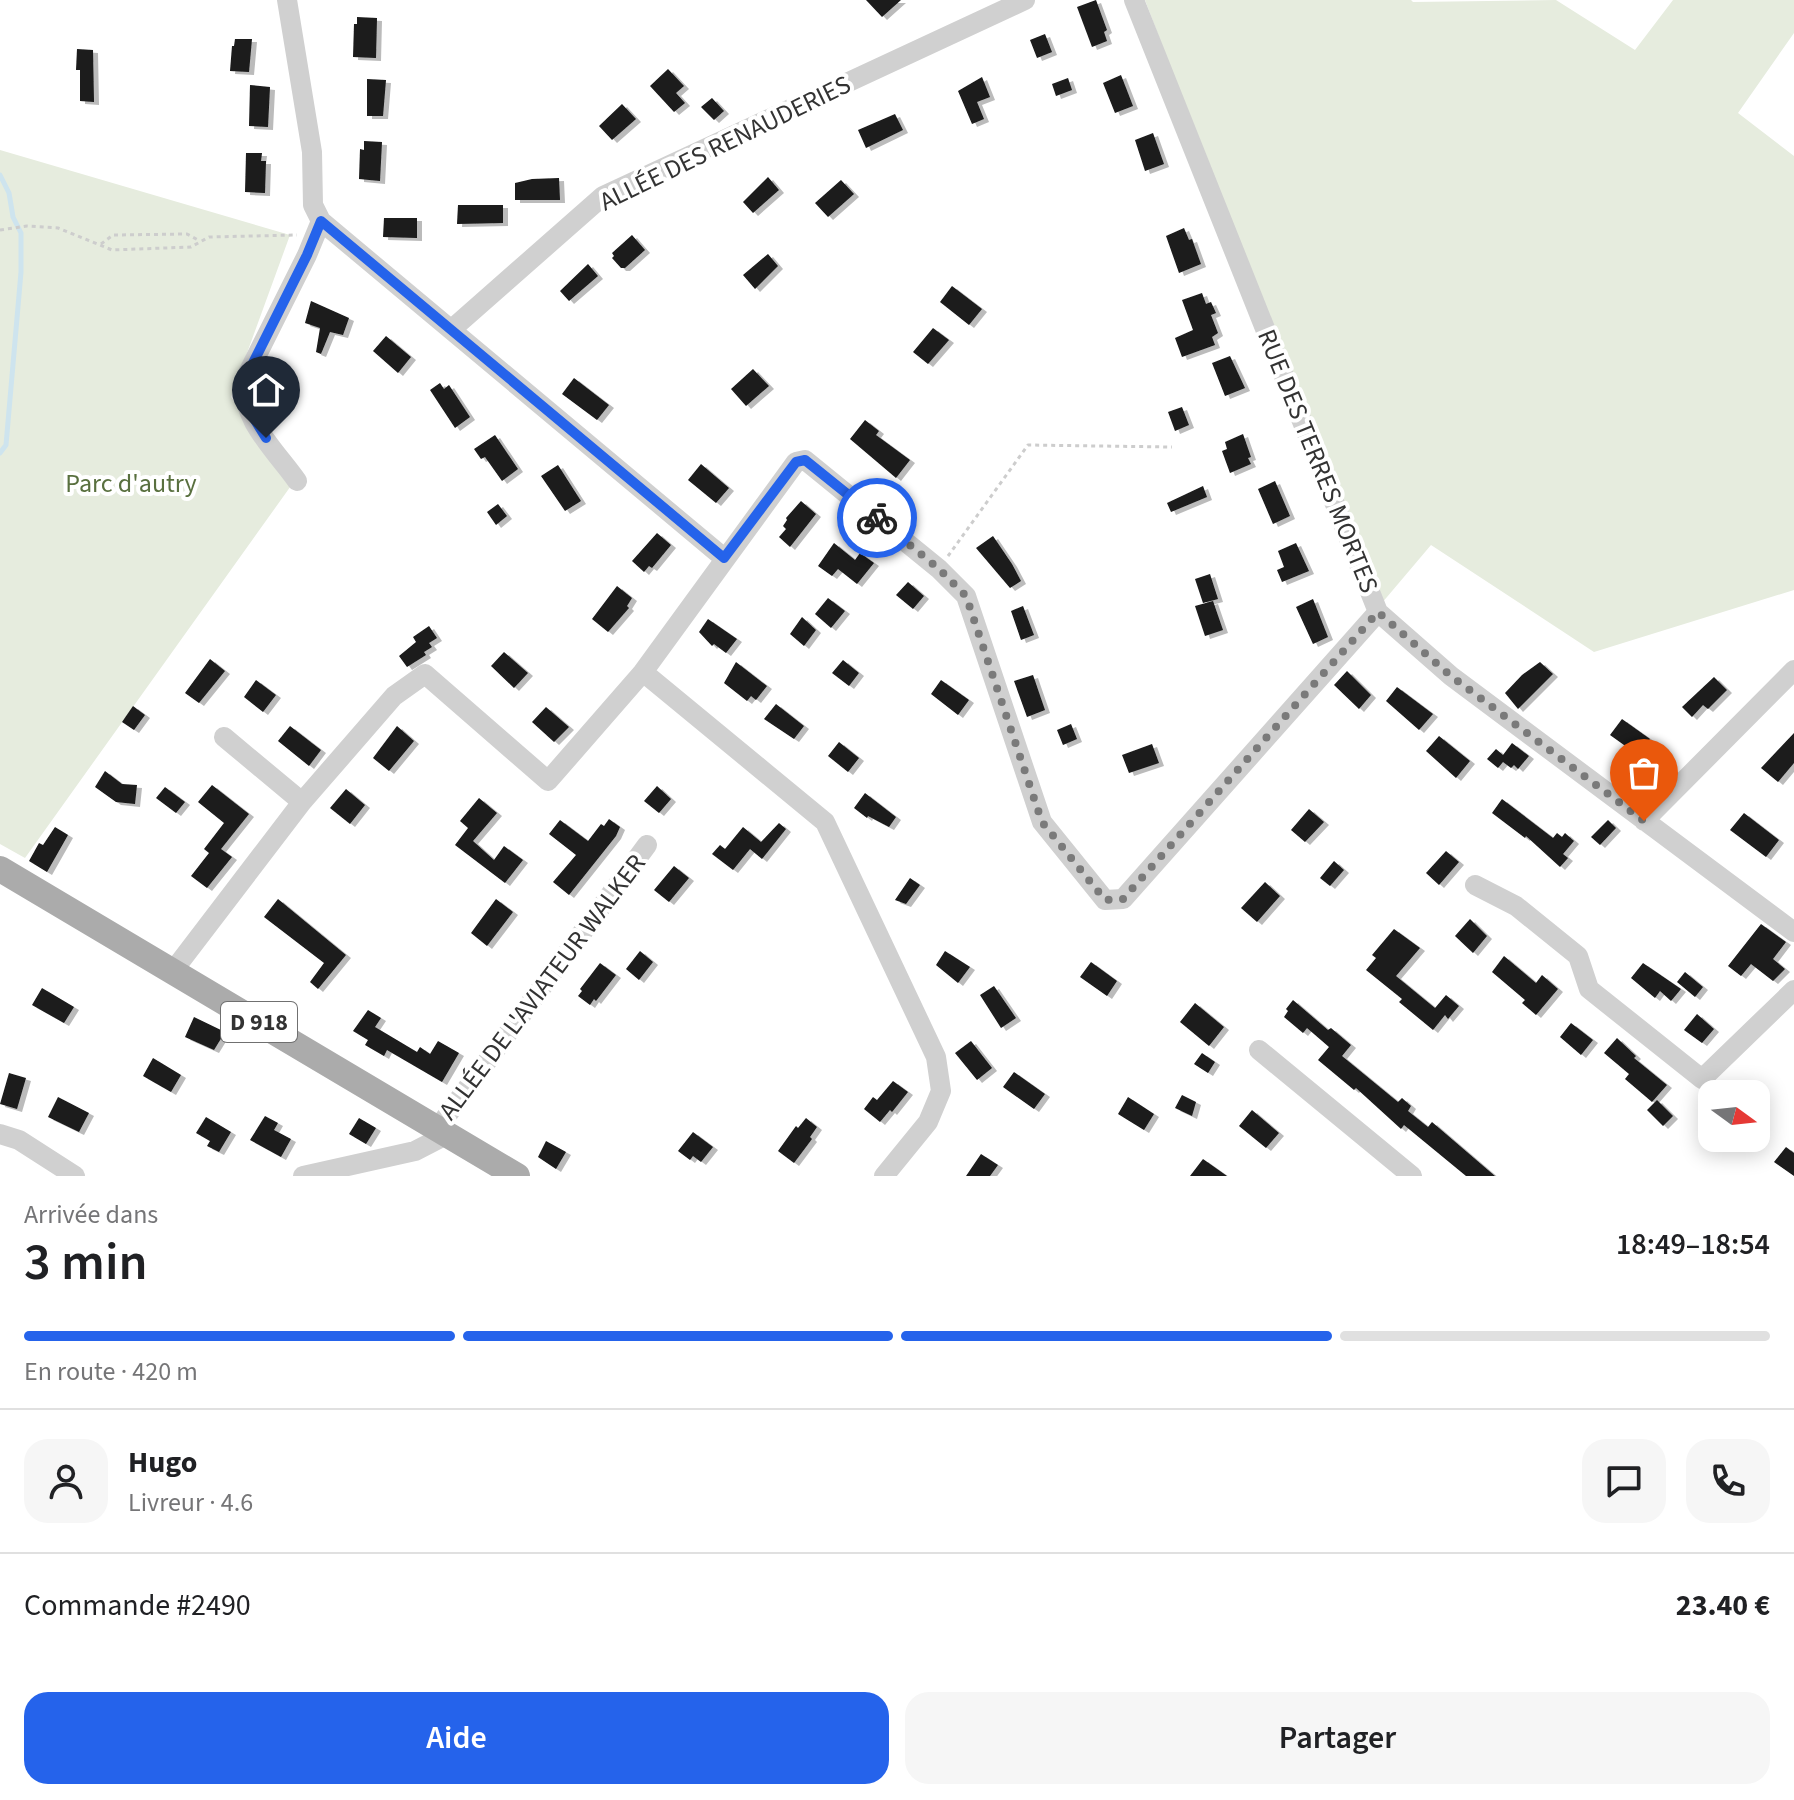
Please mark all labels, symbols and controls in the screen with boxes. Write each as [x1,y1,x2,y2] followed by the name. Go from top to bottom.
[593,66,857,220] street label: ALLÉE DES RENAUDERIES
[1248,324,1388,598] street label: RUE DES TERRES MORTES
[232,356,300,438] pin
[244,368,288,412] icon: home
[65,465,197,502] park label: Parc d'autry
[837,478,917,558] courier
[855,496,899,540] icon: bike
[1610,739,1678,821] pin
[1622,751,1666,795] icon: bag
[430,846,654,1128] street label: ALLÉE DE L'AVIATEUR WALKER
[221,1002,297,1042] road number: D 918
[1698,1080,1770,1152] north arrow
[1698,1080,1770,1152] map controls
[24,1196,158,1233] text: Arrivée dans
[1616,1223,1770,1266] text: 18:49–18:54
[24,1226,148,1300] text: 3 min
[24,1353,198,1390] text: En route · 420 m
[24,1439,108,1523] button: person
[1582,1439,1666,1523] button: chat
[1686,1439,1770,1523] button: phone
[128,1441,197,1484] text: Hugo
[128,1484,253,1521] text: Livreur · 4.6
[24,1584,251,1627] text: Commande #2490
[1676,1584,1770,1627] text: 23.40 €
[24,1692,889,1784] button: Aide
[905,1692,1770,1784] button: Partager

